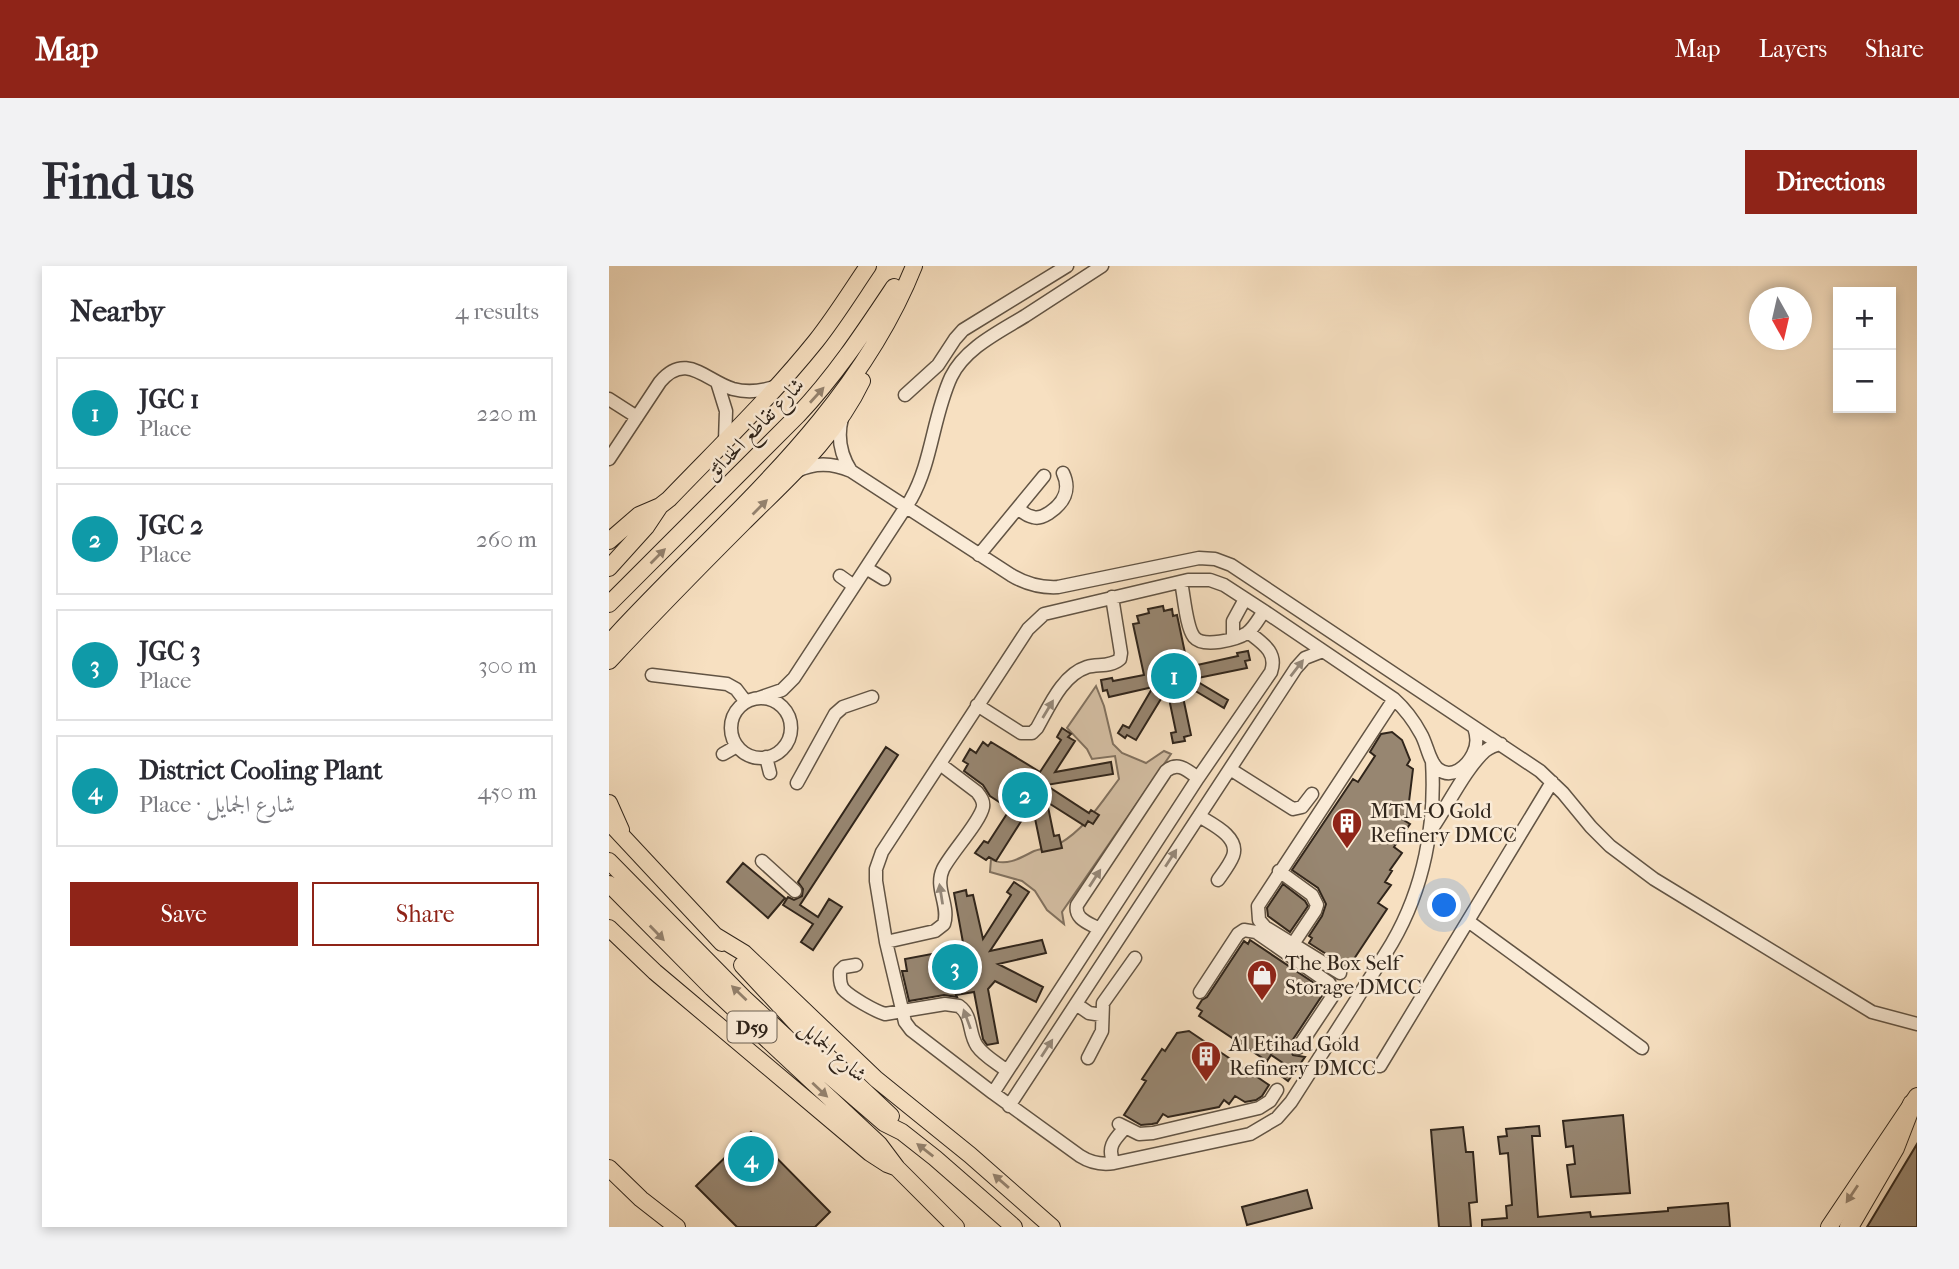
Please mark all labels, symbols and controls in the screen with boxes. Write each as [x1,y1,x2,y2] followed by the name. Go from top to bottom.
[35,30,98,69] text: Map
[1675,35,1721,63] text: Map
[1759,35,1827,63] text: Layers
[1865,35,1924,63] text: Share
[1745,150,1917,214] button: Directions
[42,153,194,211] text: Find us
[1749,287,1812,350] north arrow
[1833,287,1896,413] map controls
[1833,287,1896,350] button: +
[70,294,165,329] text: Nearby
[455,298,539,325] text: 4 results
[1833,350,1896,413] button: −
[699,373,814,490] street label: شارع تقاطع الحدائق
[139,384,199,415] text: JGC 1
[809,386,825,403] one-way arrow
[91,400,99,427] text: 1
[477,400,537,427] text: 220 m
[139,415,191,442] text: Place
[751,499,767,516] one-way arrow
[139,510,203,541] text: JGC 2
[89,526,101,553] text: 2
[476,526,537,553] text: 260 m
[139,541,191,568] text: Place
[649,548,666,565] one-way arrow
[139,636,201,667] text: JGC 3
[1151,650,1197,702] pin: 1
[90,652,100,679] text: 3
[478,652,537,679] text: 300 m
[1289,660,1304,678] one-way arrow
[139,667,191,694] text: Place
[1042,699,1055,718] one-way arrow
[139,755,382,786] text: District Cooling Plant
[1002,769,1048,821] pin: 2
[88,778,102,805] text: 4
[477,778,537,805] text: 450 m
[139,791,295,818] text: Place · شارع الجمايل
[1370,799,1517,847] place label: MTM-O Gold Refinery DMCC
[1330,806,1364,850] building icon: MTM-O Gold Refinery DMCC
[1165,848,1178,868] one-way arrow
[1088,869,1101,888] one-way arrow
[70,882,298,946] button: Save
[312,882,539,946] button: Share
[935,883,946,905] one-way arrow
[1427,888,1461,922] your location
[648,924,665,941] one-way arrow
[932,941,978,993] pin: 3
[1285,951,1422,999] place label: The Box Self Storage DMCC
[1245,958,1279,1002] shop icon: The Box Self Storage DMCC
[731,986,748,1002] one-way arrow
[961,1008,972,1029] one-way arrow
[727,1012,777,1042] road number: D59
[790,1015,872,1091] street label: شارع الجمايل
[1228,1032,1376,1080] place label: Al Etihad Gold Refinery DMCC
[1040,1039,1053,1058] one-way arrow
[1189,1039,1223,1083] building icon: Al Etihad Gold Refinery DMCC
[811,1082,828,1098] one-way arrow
[728,1133,774,1185] pin: 4
[917,1143,934,1158] one-way arrow
[992,1174,1009,1189] one-way arrow
[1846,1184,1859,1203] one-way arrow

